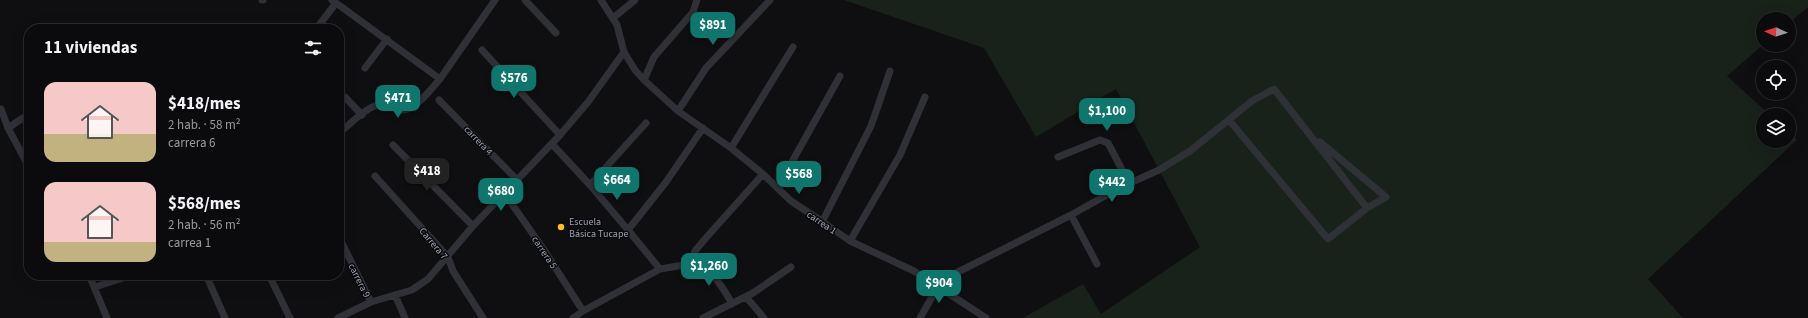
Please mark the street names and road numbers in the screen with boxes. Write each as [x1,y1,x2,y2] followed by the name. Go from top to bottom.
[461,123,496,159] street label: carrera 4
[804,208,839,238] street label: carrea 1
[416,225,451,263] street label: Carrera 7
[528,233,560,272] street label: carrera 5
[345,261,374,300] street label: carrera 9

